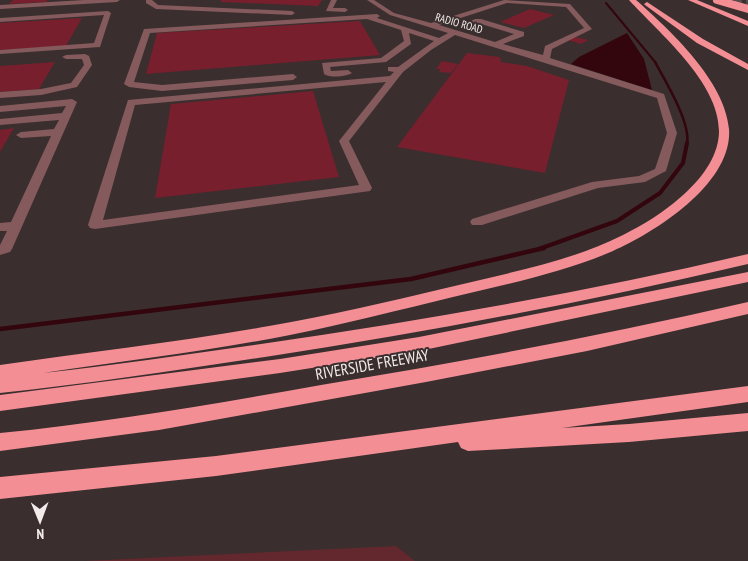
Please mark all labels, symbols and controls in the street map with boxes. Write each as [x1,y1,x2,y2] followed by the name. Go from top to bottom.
[434,10,485,37] street label: RADIO ROAD
[314,344,431,384] street label: RIVERSIDE FREEWAY
[15,496,65,546] north arrow
[36,525,44,543] text: N

